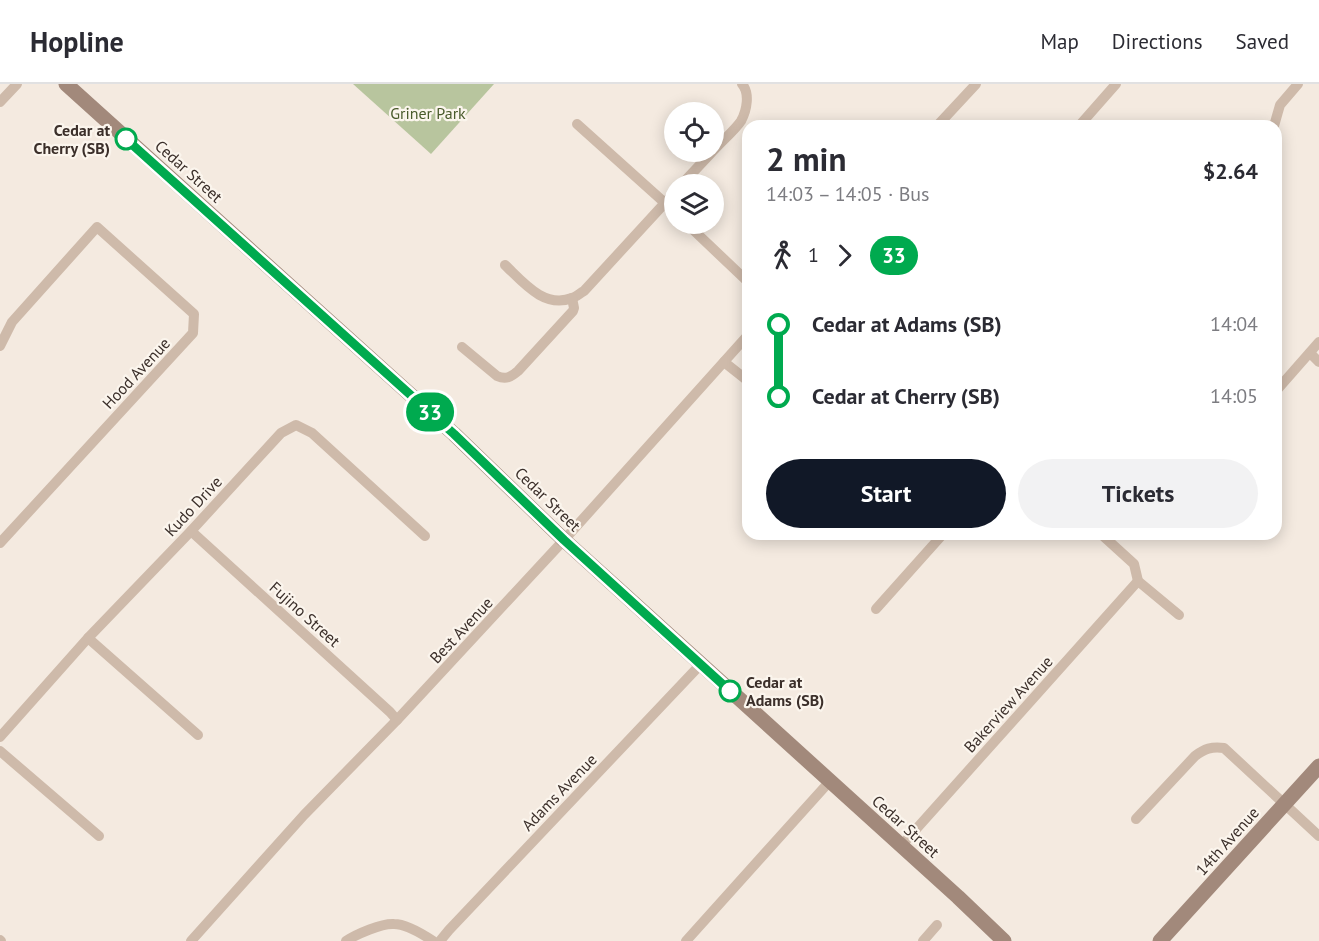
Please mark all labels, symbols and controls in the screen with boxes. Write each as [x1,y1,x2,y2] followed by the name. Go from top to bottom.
[30,23,124,60] text: Hopline
[1040,28,1079,55] text: Map
[1112,28,1203,55] text: Directions
[1236,28,1289,55] text: Saved
[664,102,724,234] map controls
[664,102,724,162] button: locate
[390,103,466,123] park label: Griner Park
[33,120,110,158] place label: Cedar at Cherry (SB)
[115,128,137,150] marker: Cedar at Cherry (SB)
[151,136,227,207] street label: Cedar Street
[766,137,847,180] text: 2 min
[1203,157,1258,185] text: $2.64
[664,174,724,234] button: layers
[766,181,930,207] text: 14:03 – 14:05 · Bus
[766,239,799,272] icon: walk
[828,239,861,272] icon: forward
[808,242,819,268] text: 1
[882,242,906,269] text: 33
[812,310,1002,338] text: Cedar at Adams (SB)
[1210,311,1258,337] text: 14:04
[98,333,174,413] street label: Hood Avenue
[812,382,1000,410] text: Cedar at Cherry (SB)
[1210,383,1258,409] text: 14:05
[403,392,457,432] line badge: 33
[418,399,442,426] text: 33
[766,459,1006,528] button: Start
[1018,459,1258,528] button: Tickets
[511,463,586,536] street label: Cedar Street
[160,472,226,540] street label: Kudo Drive
[266,577,345,651] street label: Fujino Street
[425,593,497,667] street label: Best Avenue
[959,651,1057,757] street label: Bakerview Avenue
[746,672,824,710] place label: Cedar at Adams (SB)
[719,680,741,702] marker: Cedar at Adams (SB)
[517,749,601,835] street label: Adams Avenue
[868,791,944,862] street label: Cedar Street
[1191,803,1263,879] street label: 14th Avenue

